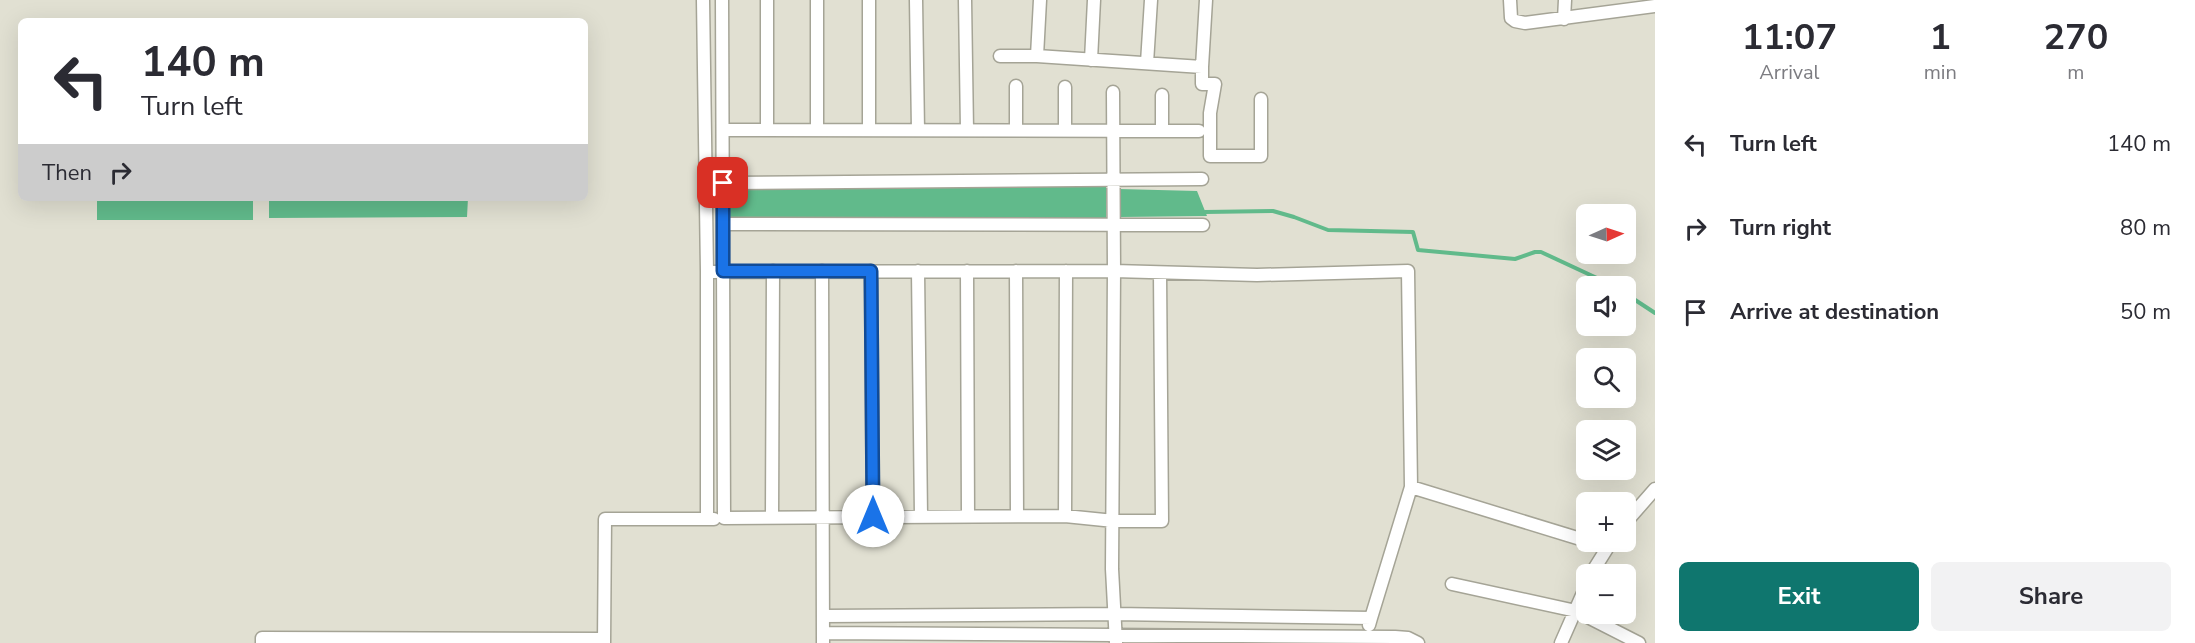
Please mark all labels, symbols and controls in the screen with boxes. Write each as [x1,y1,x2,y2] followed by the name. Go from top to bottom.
[1742,13,1837,62] text: 11:07
[1929,13,1951,62] text: 1
[2043,13,2108,62] text: 270
[141,34,265,91] text: 140 m
[42,42,120,120] icon: left
[1759,59,1819,86] text: Arrival
[1924,59,1957,86] text: min
[2067,59,2084,86] text: m
[141,88,242,125] text: Turn left
[1679,128,1712,161] icon: left
[1730,129,1817,159] text: Turn left
[2107,129,2171,159] text: 140 m
[104,156,137,189] icon: right
[697,157,748,208] pin
[42,158,92,188] text: Then
[706,166,739,199] icon: arrive
[1576,204,1636,264] north arrow
[1576,204,1636,624] map controls
[1679,212,1712,245] icon: right
[1730,213,1831,243] text: Turn right
[2120,213,2171,243] text: 80 m
[1576,276,1636,336] button: sound
[1679,296,1712,329] icon: arrive
[1730,297,1939,327] text: Arrive at destination
[2120,297,2171,327] text: 50 m
[1576,348,1636,408] button: search
[1576,420,1636,480] button: layers
[841,484,905,548] position arrow
[1576,492,1636,552] button: +
[1679,562,1919,631] button: Exit
[1931,562,2171,631] button: Share
[1576,564,1636,624] button: −

